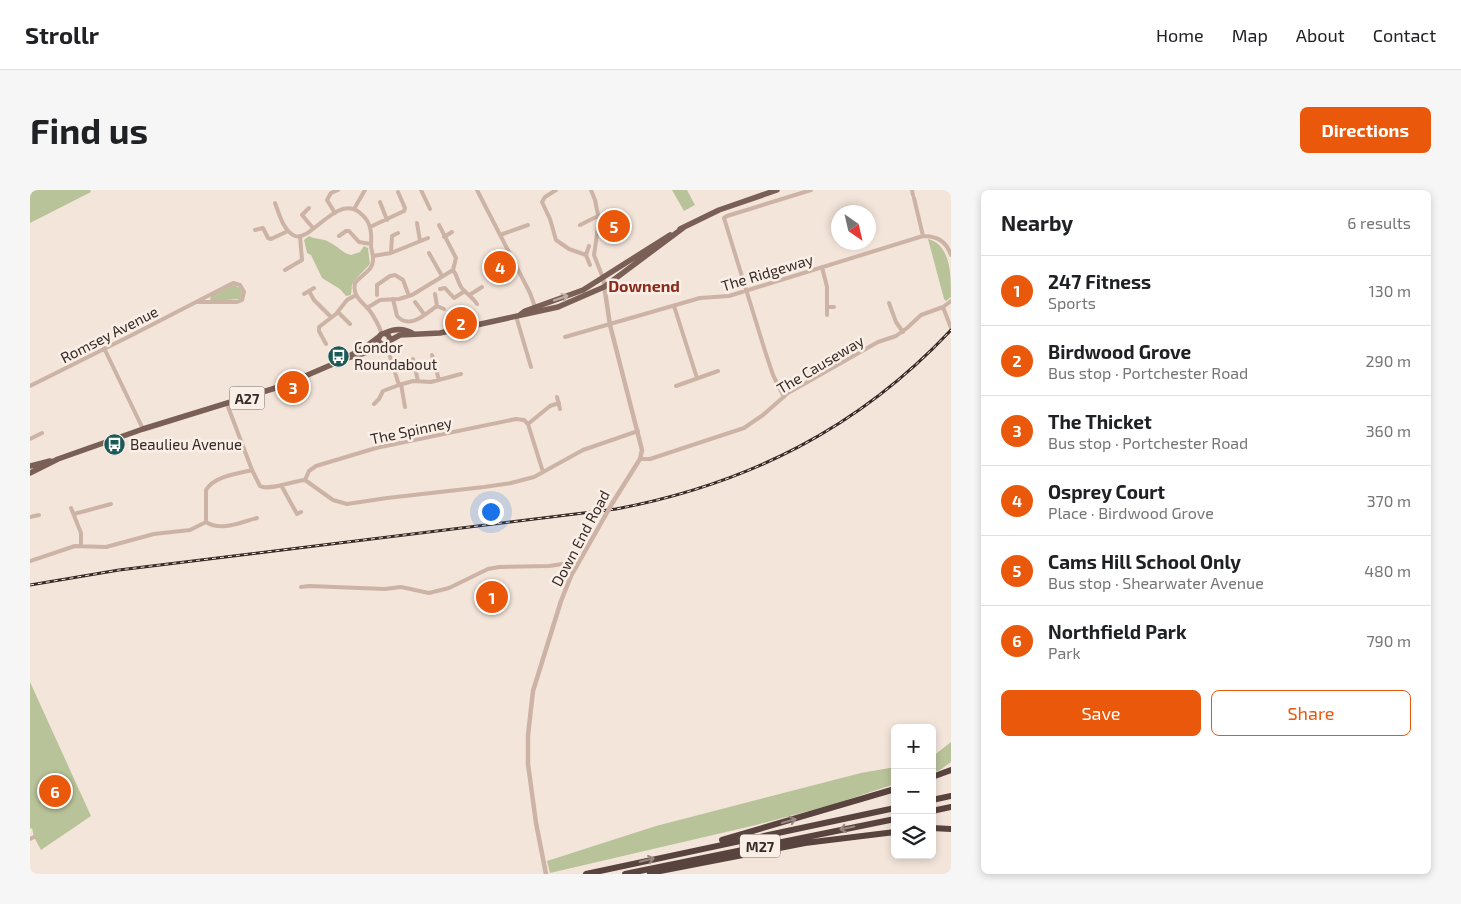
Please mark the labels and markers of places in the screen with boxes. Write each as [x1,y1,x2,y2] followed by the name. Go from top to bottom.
[598,207,630,245] pin: 5
[484,248,516,286] pin: 4
[445,304,477,342] pin: 2
[354,338,437,373] place label: Condor Roundabout
[326,344,350,368] bus stop icon: Condor Roundabout
[277,368,309,406] pin: 3
[102,432,126,456] bus stop icon: Beaulieu Avenue
[130,435,242,453] place label: Beaulieu Avenue
[476,578,508,616] pin: 1
[39,772,71,810] pin: 6

